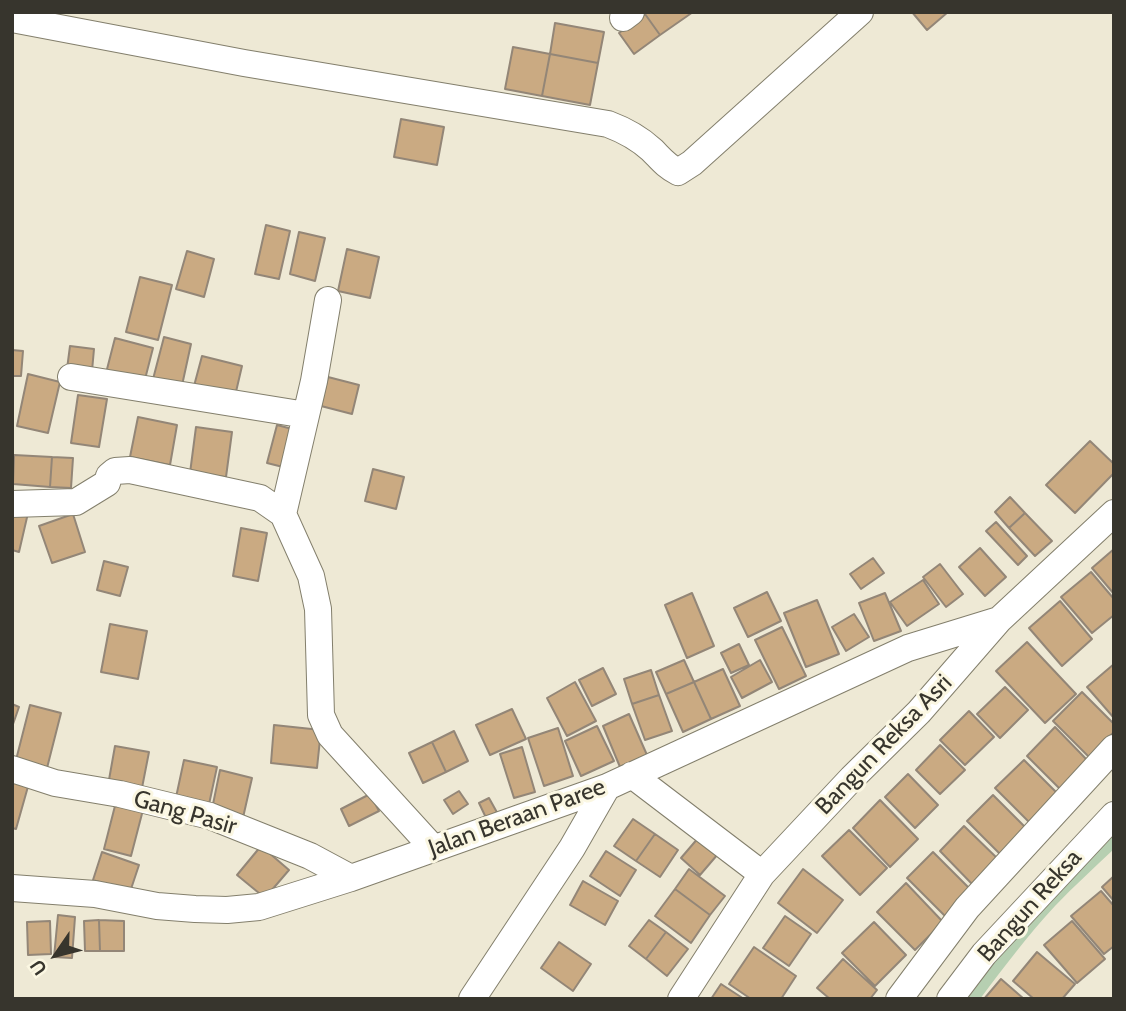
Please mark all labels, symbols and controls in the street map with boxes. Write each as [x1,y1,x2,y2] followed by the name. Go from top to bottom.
[810,669,958,821] street label: Bangun Reksa Asri
[425,773,609,863] street label: Jalan Beraan Paree
[130,785,240,841] street label: Gang Pasir
[972,844,1088,968] street label: Bangun Reksa
[21,920,91,990] north arrow
[25,955,52,980] text: U

